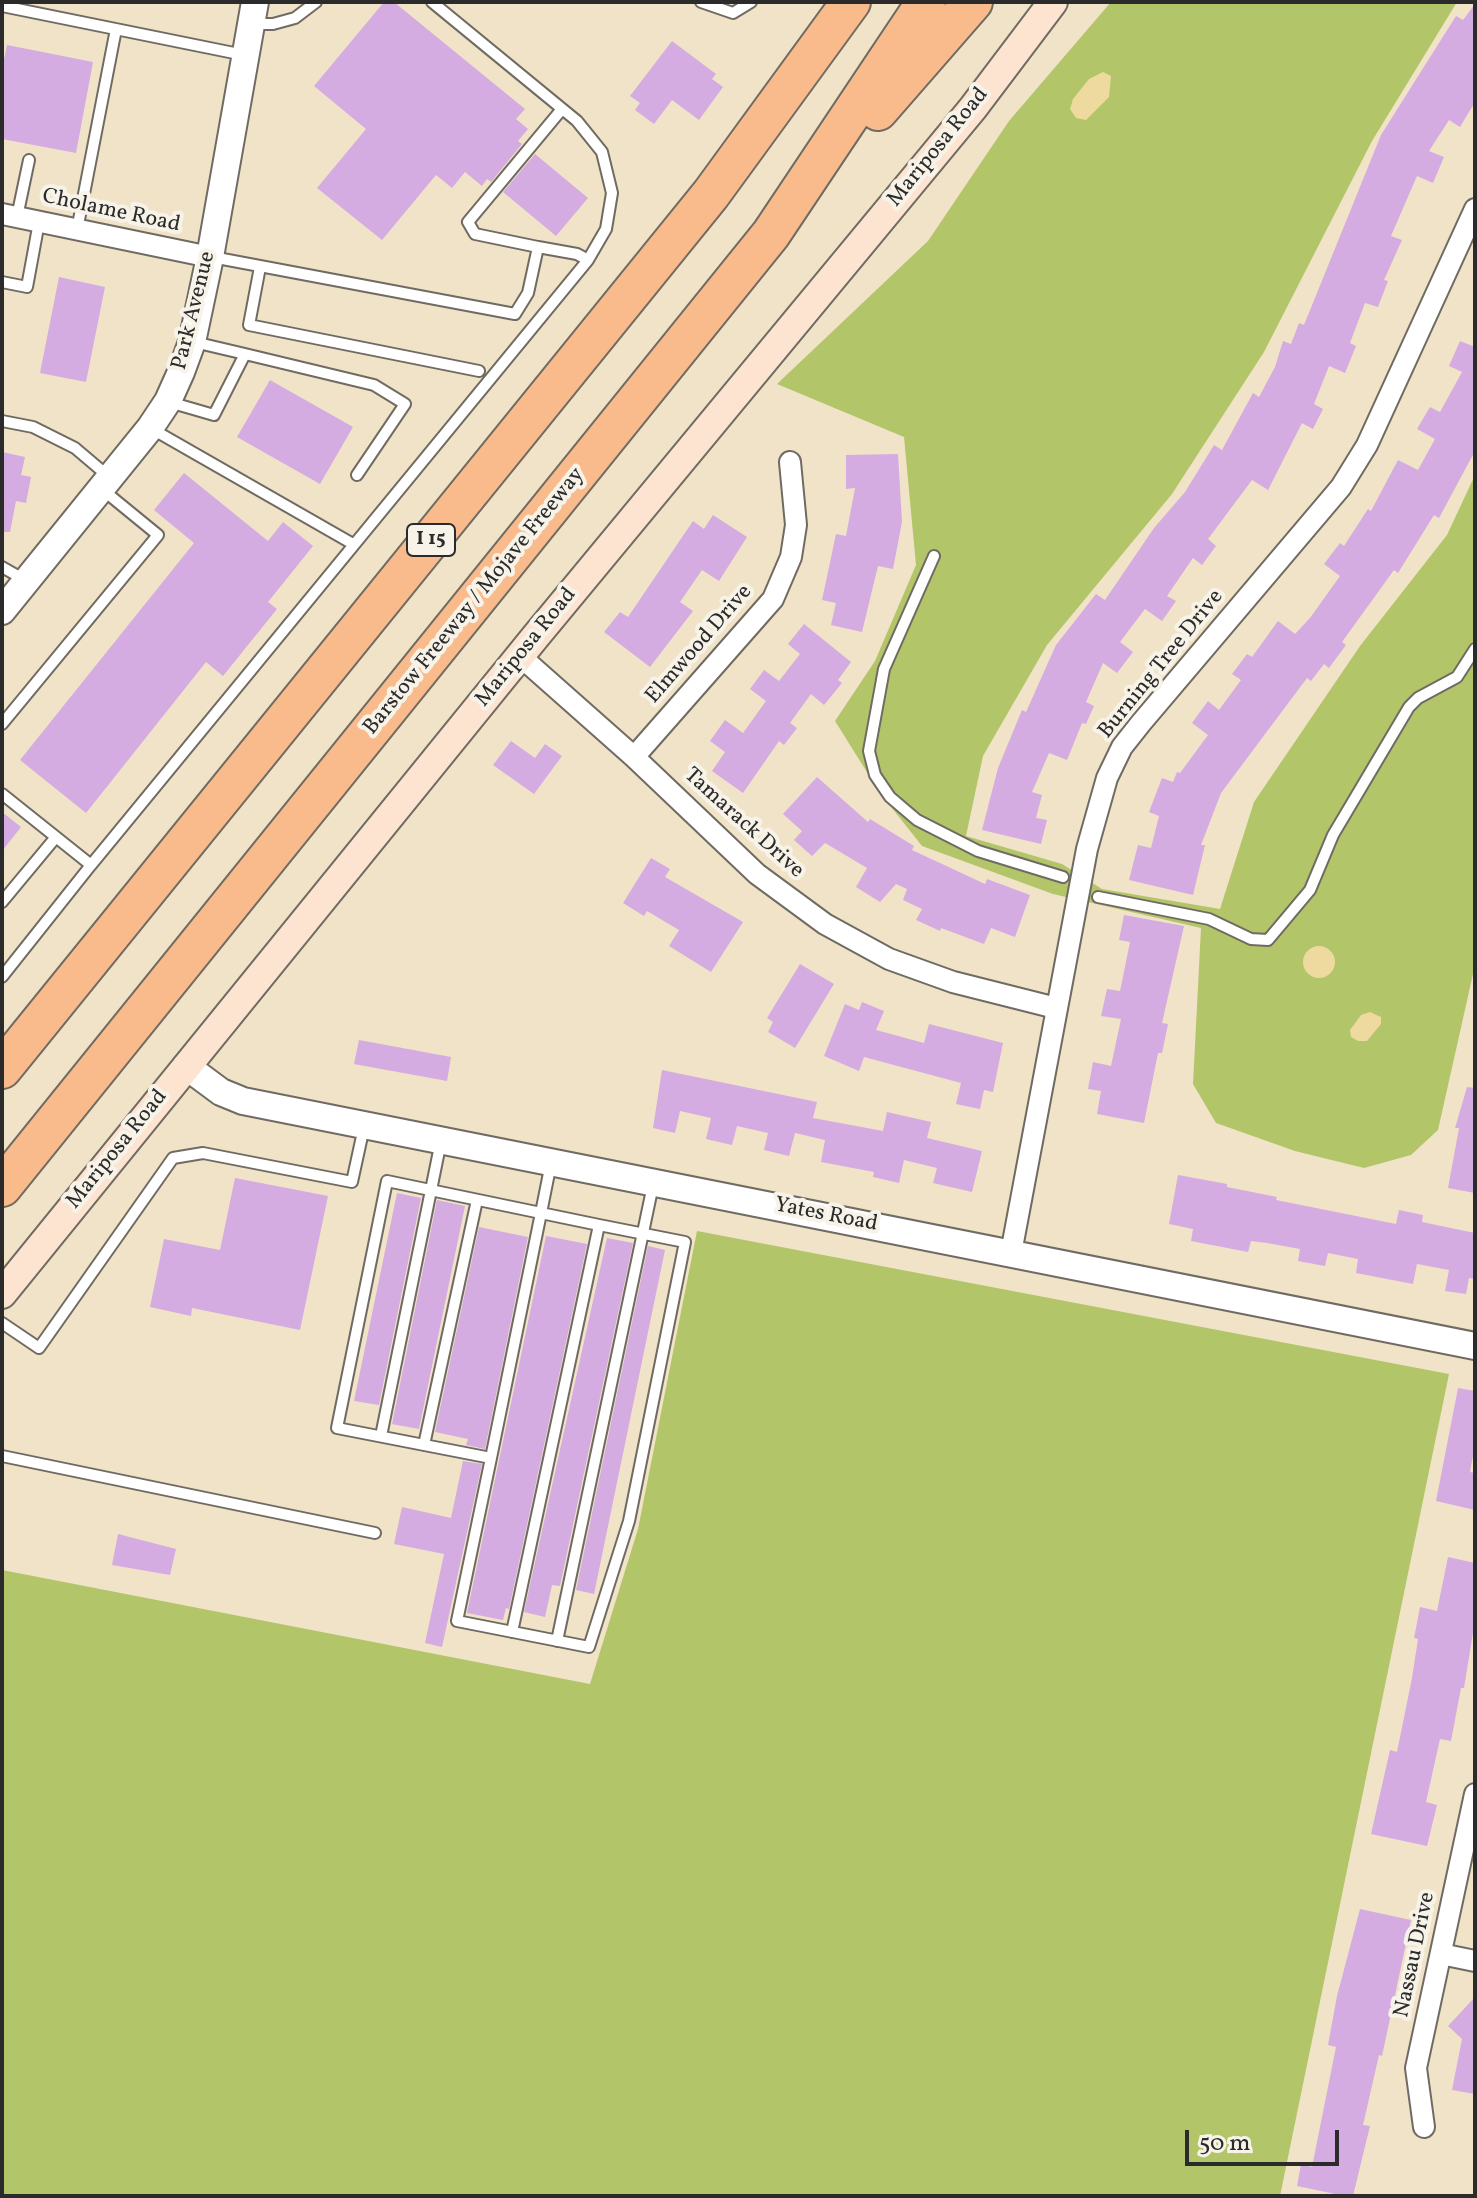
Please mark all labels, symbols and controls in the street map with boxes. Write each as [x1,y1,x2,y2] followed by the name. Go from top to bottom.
[883,83,995,213] street label: Mariposa Road
[40,184,182,240] street label: Cholame Road
[168,249,222,373] street label: Park Avenue
[359,463,591,741] street label: Barstow Freeway / Mojave Freeway
[407,524,455,556] road number: I 15
[641,580,759,710] street label: Elmwood Drive
[471,583,583,713] street label: Mariposa Road
[1094,585,1230,745] street label: Burning Tree Drive
[678,763,808,885] street label: Tamarack Drive
[62,1085,174,1215] street label: Mariposa Road
[772,1193,880,1239] street label: Yates Road
[1390,1890,1442,2020] street label: Nassau Drive
[1189,2114,1343,2164] scale bar
[1199,2127,1251,2161] text: 50 m

